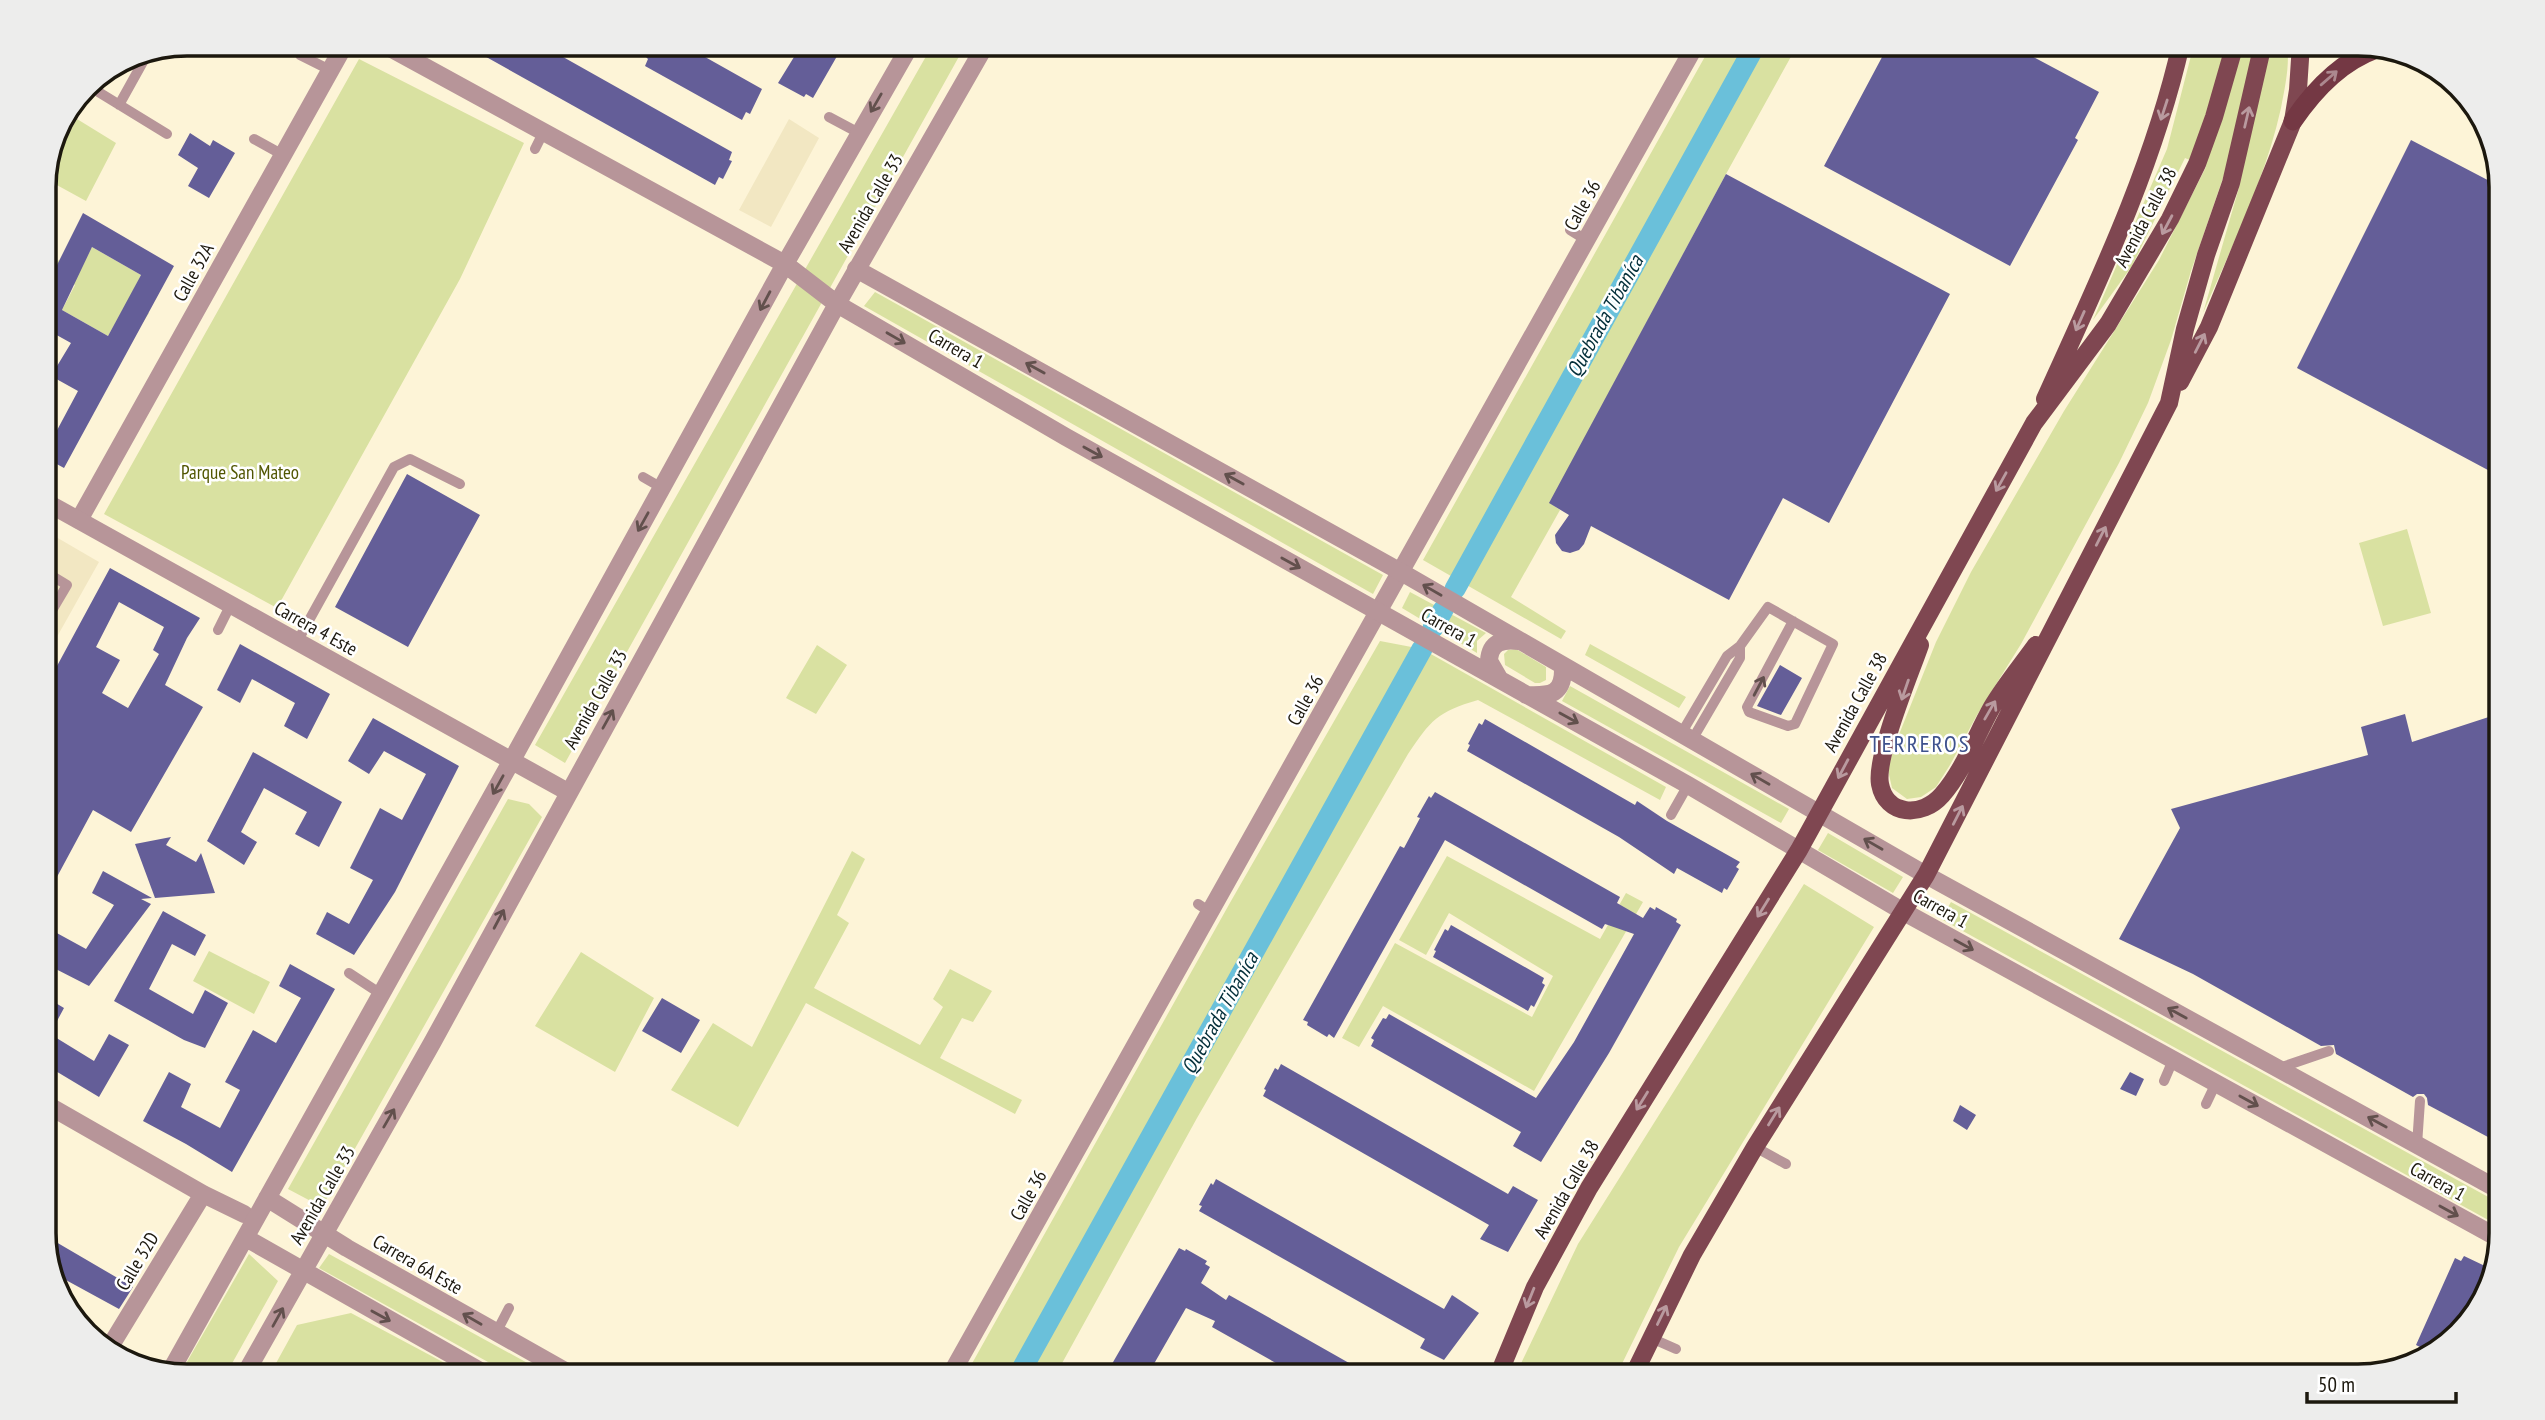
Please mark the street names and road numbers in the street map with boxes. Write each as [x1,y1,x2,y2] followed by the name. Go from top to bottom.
[832,149,908,257] street label: Avenida Calle 33
[2109,163,2181,271] street label: Avenida Calle 38
[1558,176,1606,234] street label: Calle 36
[167,239,219,305] street label: Calle 32A
[924,323,988,373] street label: Carrera 1
[270,595,362,661] street label: Carrera 4 Este
[1417,602,1481,652] street label: Carrera 1
[558,645,632,753] street label: Avenida Calle 33
[1818,648,1892,756] street label: Avenida Calle 38
[1281,671,1329,729] street label: Calle 36
[1909,883,1973,933] street label: Carrera 1
[1528,1135,1604,1243] street label: Avenida Calle 38
[284,1141,360,1249] street label: Avenida Calle 33
[2406,1156,2470,1206] street label: Carrera 1
[1004,1166,1052,1224] street label: Calle 36
[110,1227,164,1295] street label: Calle 32D
[369,1229,467,1299] street label: Carrera 6A Este

